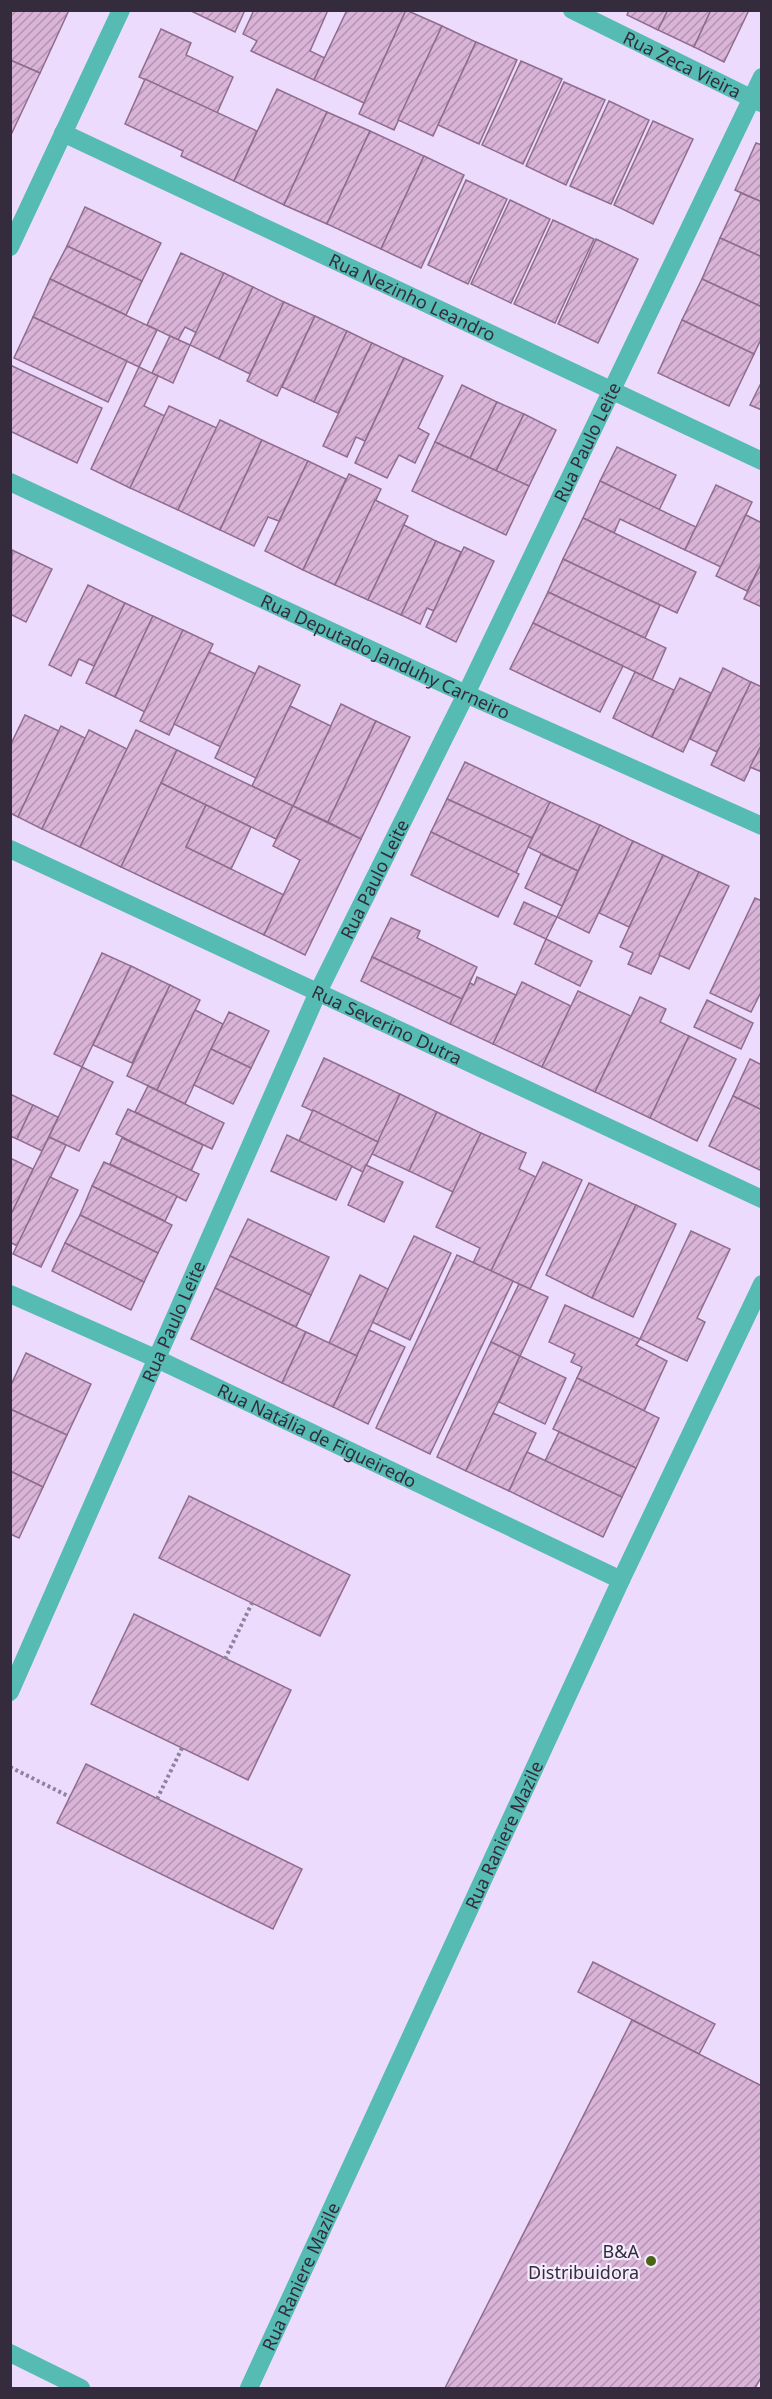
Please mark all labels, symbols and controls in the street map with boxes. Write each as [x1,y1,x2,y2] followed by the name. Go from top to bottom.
[619,25,745,103] street label: Rua Zeca Vieira
[325,248,500,346] street label: Rua Nezinho Leandro
[548,378,626,506] street label: Rua Paulo Leite
[257,588,514,724] street label: Rua Deputado Janduhy Carneiro
[334,815,414,943] street label: Rua Paulo Leite
[308,979,466,1070] street label: Rua Severino Dutra
[136,1257,210,1386] street label: Rua Paulo Leite
[214,1378,421,1493] street label: Rua Natália de Figueiredo
[459,1757,548,1913] street label: Rua Raniere Mazile
[256,2198,345,2354] street label: Rua Raniere Mazile
[528,2239,639,2284] place label: B&A Distribuidora
[644,2254,658,2268] marker: B&A Distribuidora

